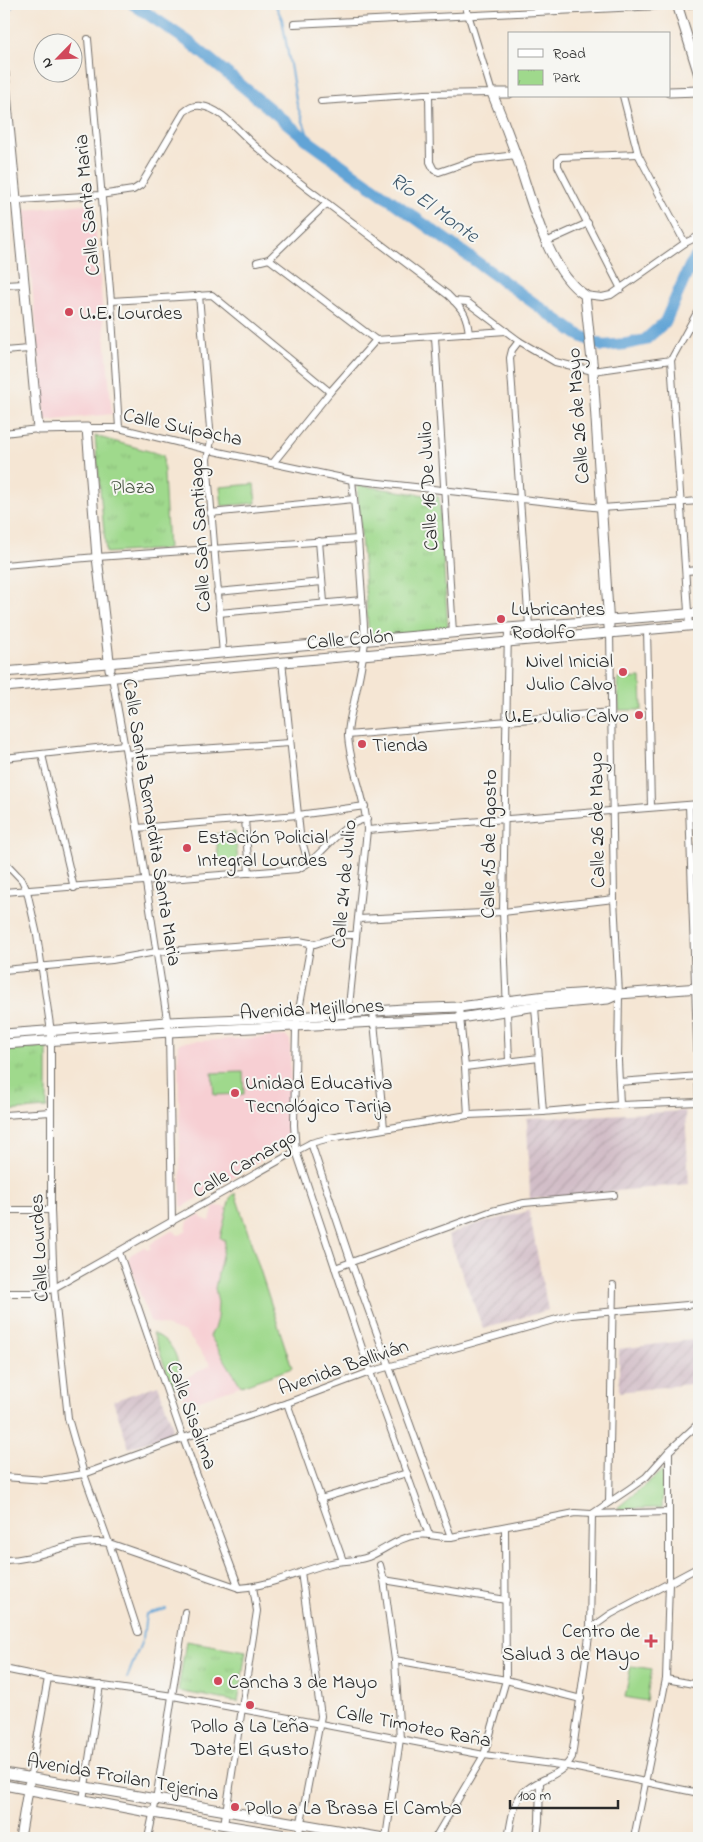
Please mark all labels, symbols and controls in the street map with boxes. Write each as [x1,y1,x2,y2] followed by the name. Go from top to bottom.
[32,32,82,82] north arrow
[508,32,670,98] legend
[553,43,586,65] text: Road
[36,54,59,71] text: N
[553,67,581,89] text: Park
[68,133,109,277] street label: Calle Santa Maria
[383,166,486,252] water label: Río El Monte
[79,300,183,329] place label: U.E. Lourdes
[63,306,75,318] marker: U.E. Lourdes
[560,347,599,485] street label: Calle 26 de Mayo
[120,402,245,455] street label: Calle Suipacha
[412,420,447,551] street label: Calle 16 De Julio
[183,457,221,613] street label: Calle San Santiago
[111,474,155,503] park label: Plaza
[511,596,606,648] place label: Lubricantes Rodolfo
[495,613,507,625] marker: Lubricantes Rodolfo
[306,622,395,659] street label: Calle Colón
[525,648,613,700] place label: Nivel Inicial Julio Calvo
[617,666,629,678] marker: Nivel Inicial Julio Calvo
[113,676,188,968] street label: Calle Santa Bernardita Santa Maria
[504,703,629,732] place label: U.E. Julio Calvo
[633,709,645,721] marker: U.E. Julio Calvo
[372,732,428,761] place label: Tienda
[356,738,368,750] marker: Tienda
[583,751,614,888] street label: Calle 26 de Mayo
[475,769,507,919] street label: Calle 15 de Agosto
[325,819,366,950] street label: Calle 24 de Julio
[197,824,328,877] place label: Estación Policial Integral Lourdes
[181,842,193,854] marker: Estación Policial Integral Lourdes
[239,992,385,1029] street label: Avenida Mejillones
[245,1070,393,1123] place label: Unidad Educativa Tecnológico Tarija
[229,1087,241,1099] marker: Unidad Educativa Tecnológico Tarija
[188,1124,303,1208] street label: Calle Camargo
[23,1193,58,1303] street label: Calle Lourdes
[275,1332,413,1404] street label: Avenida Ballivián
[158,1358,224,1474] street label: Calle Sisalima
[502,1618,640,1670] place label: Centro de Salud 3 de Mayo
[644,1634,658,1648] marker: Centro de Salud 3 de Mayo
[228,1669,377,1698] place label: Cancha 3 de Mayo
[212,1675,224,1687] marker: Cancha 3 de Mayo
[334,1698,493,1757] street label: Calle Timoteo Raña
[244,1699,256,1711] marker: Pollo a La Leña Date El Gusto
[190,1713,309,1765] place label: Pollo a La Leña Date El Gusto
[24,1747,221,1810] street label: Avenida Froilan Tejerina
[510,1777,618,1809] scale bar
[518,1785,551,1807] text: 100 m
[245,1795,462,1824] place label: Pollo a La Brasa El Camba
[229,1801,241,1813] marker: Pollo a La Brasa El Camba

